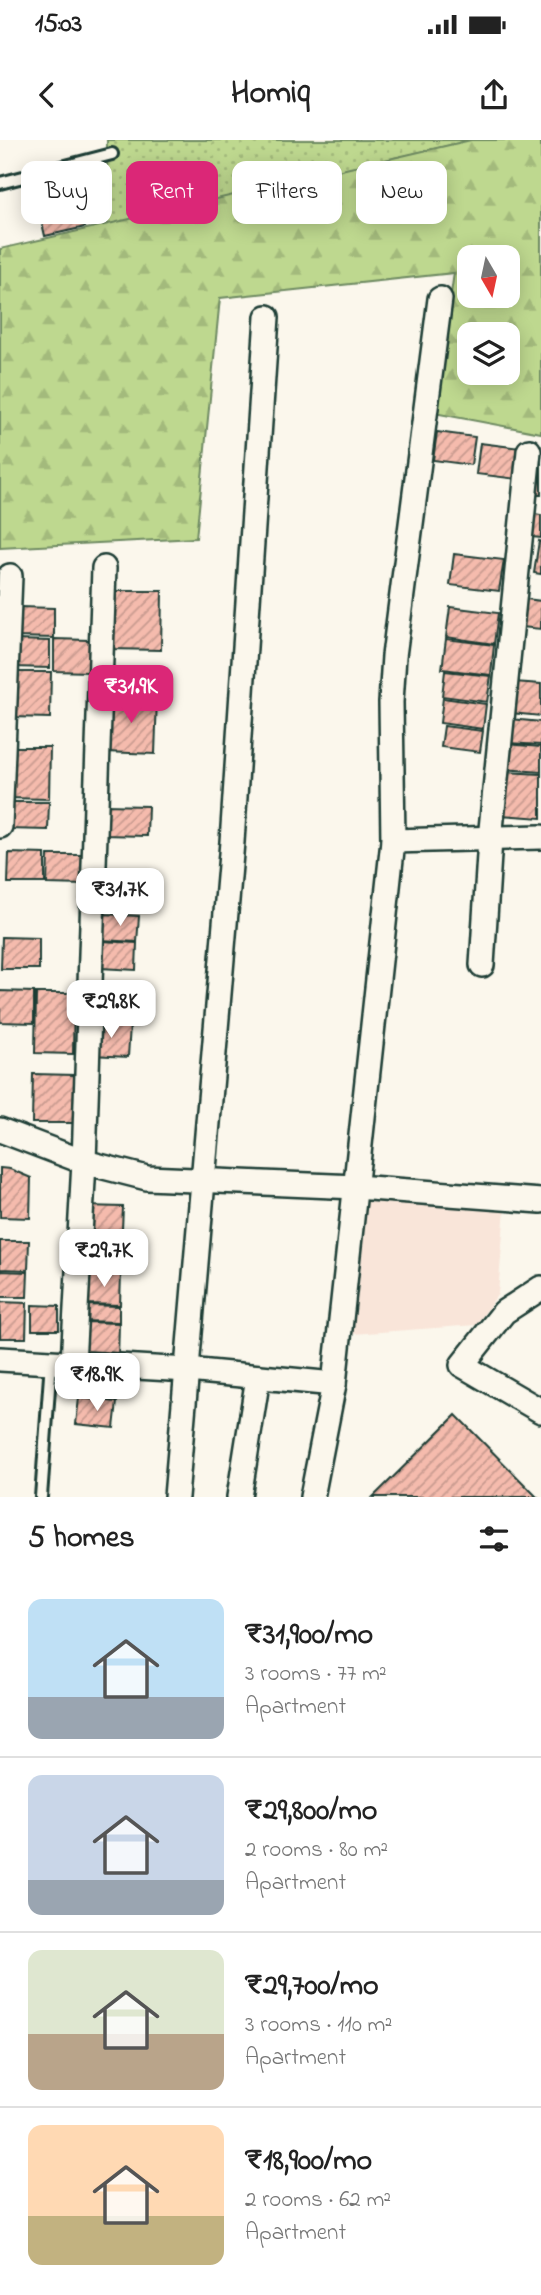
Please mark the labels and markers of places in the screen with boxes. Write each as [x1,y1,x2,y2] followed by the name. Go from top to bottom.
[74,666,188,725] pin: ₹31.9K
[63,868,177,928] pin: ₹31.7K
[54,981,168,1040] pin: ₹29.8K
[47,1230,161,1289] pin: ₹29.7K
[40,1354,154,1413] pin: ₹18.9K

